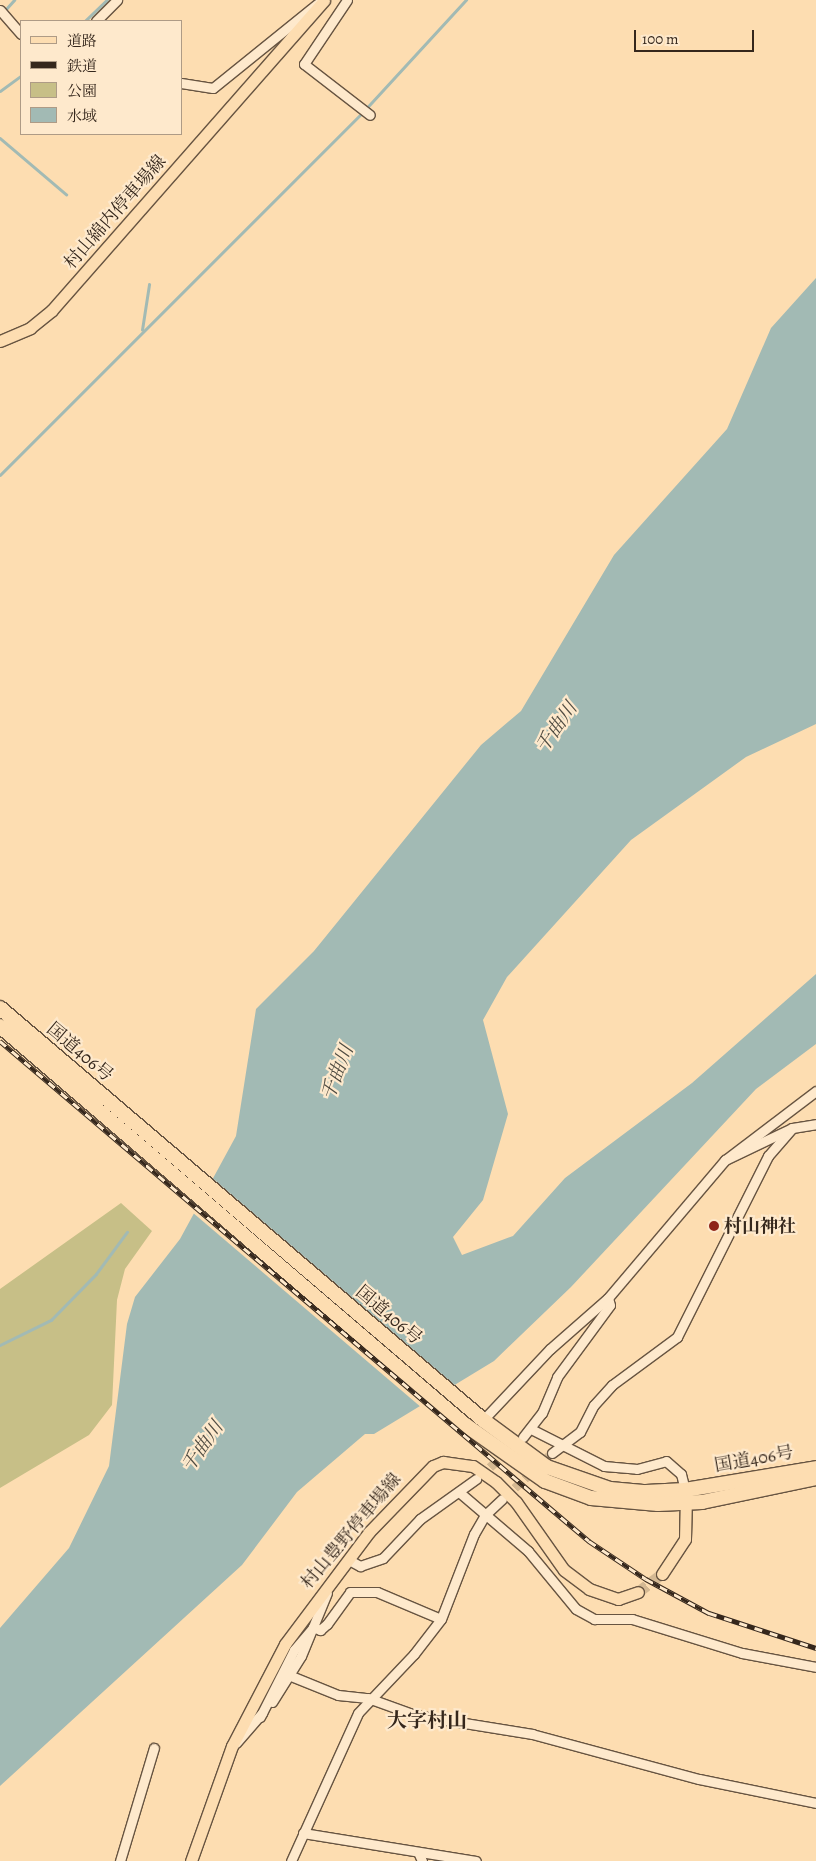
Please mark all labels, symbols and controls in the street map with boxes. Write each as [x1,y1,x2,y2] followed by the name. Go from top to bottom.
[20,20,182,135] legend
[636,20,756,52] scale bar
[642,29,679,49] text: 100 m
[67,31,97,51] text: 道路
[67,56,97,76] text: 鉄道
[67,81,97,101] text: 公園
[67,106,97,126] text: 水域
[60,151,170,273] street label: 村山綿内停車場線
[531,698,583,758] water label: 千曲川
[42,1018,118,1086] street label: 国道406号
[317,1042,359,1104] water label: 千曲川
[724,1215,796,1237] place label: 村山神社
[708,1220,720,1232] marker: 村山神社
[351,1281,427,1349] street label: 国道406号
[177,1417,229,1477] water label: 千曲川
[713,1441,795,1477] street label: 国道406号
[296,1469,406,1593] street label: 村山豊野停車場線
[387,1708,467,1732] district label: 大字村山

